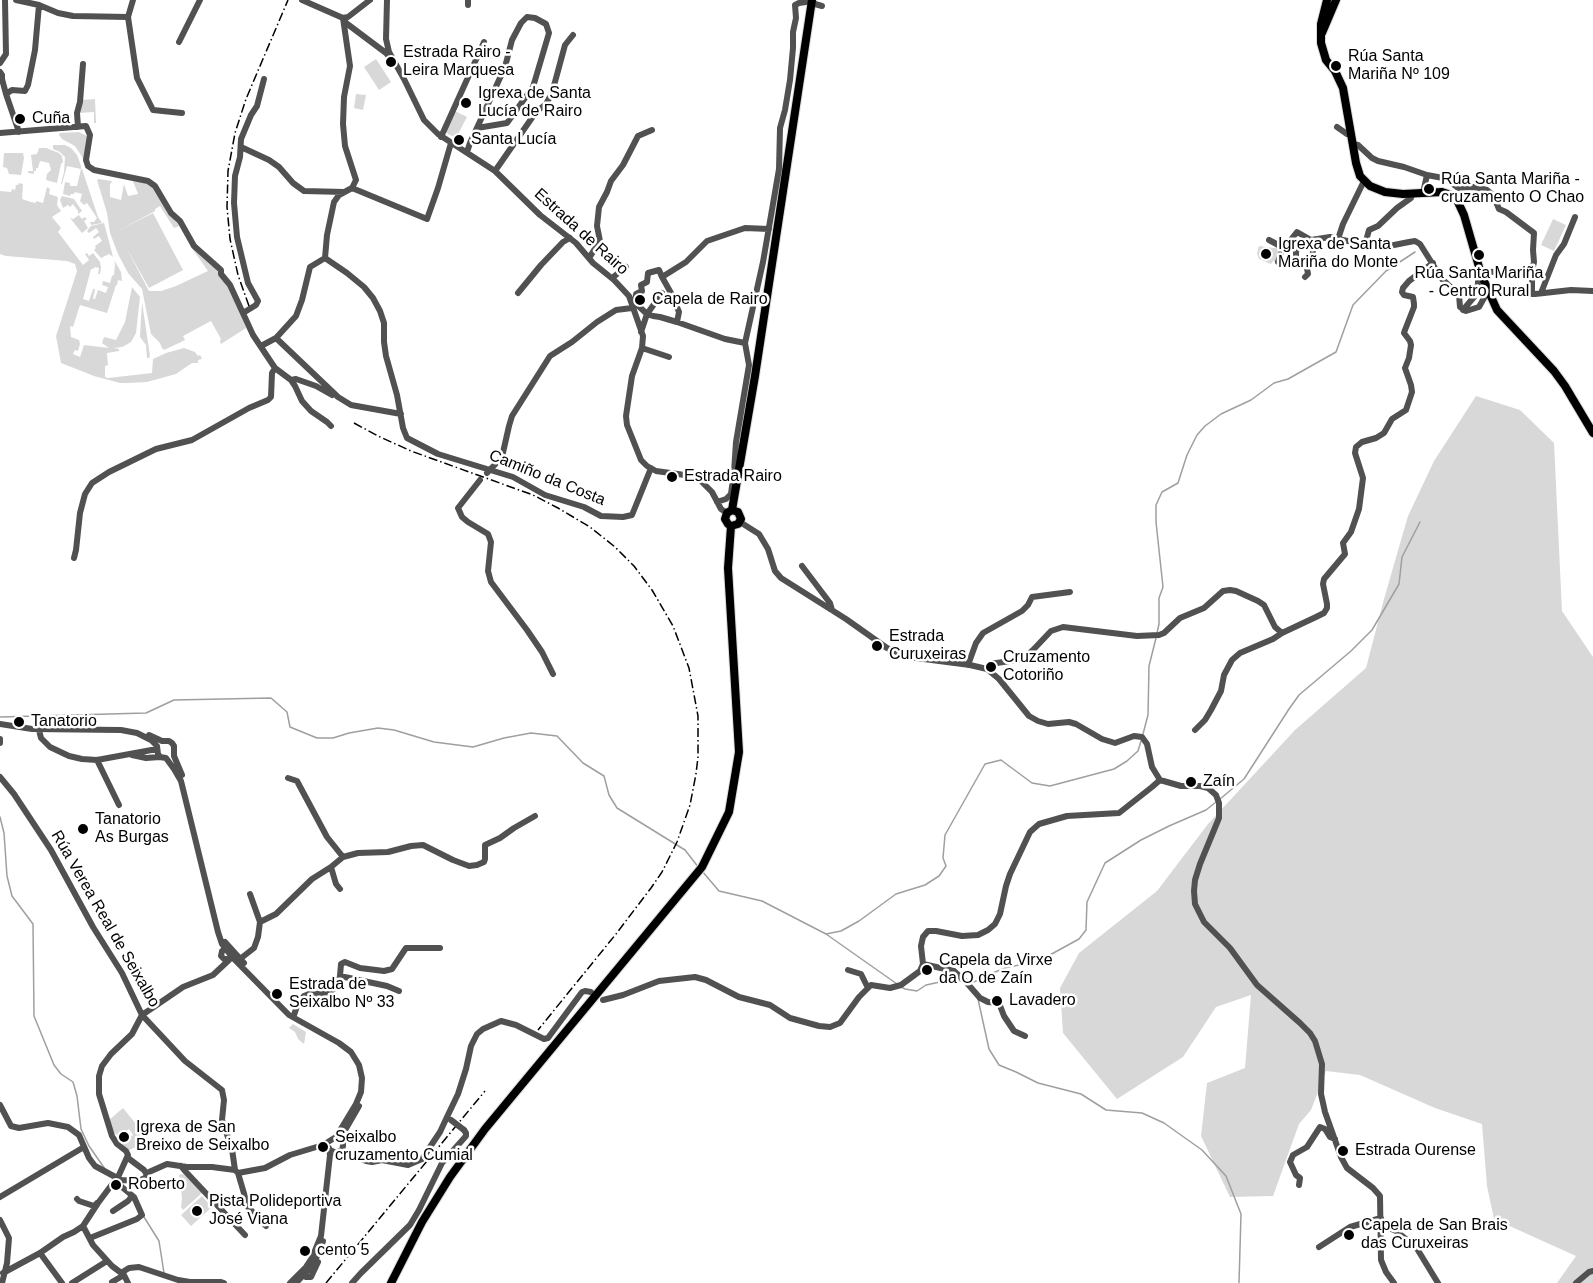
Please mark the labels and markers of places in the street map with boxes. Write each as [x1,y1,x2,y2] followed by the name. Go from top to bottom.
[403,43,514,81] place label: Estrada Rairo - Leira Marquesa
[1348,47,1450,85] place label: Rúa Santa Mariña Nº 109
[384,55,398,69] marker: Estrada Rairo - Leira Marquesa
[1329,59,1343,73] marker: Rúa Santa Mariña Nº 109
[478,84,591,122] place label: Igrexa de Santa Lucía de Rairo
[459,96,473,110] marker: Igrexa de Santa Lucía de Rairo
[32,109,70,129] place label: Cuña
[13,112,27,126] marker: Cuña
[471,130,556,150] place label: Santa Lucía
[452,133,466,147] marker: Santa Lucía
[1441,170,1584,208] place label: Rúa Santa Mariña - cruzamento O Chao
[1422,182,1436,196] marker: Rúa Santa Mariña - cruzamento O Chao
[1278,235,1398,273] place label: Igrexa de Santa Mariña do Monte
[1259,247,1273,261] marker: Igrexa de Santa Mariña do Monte
[1472,248,1486,262] marker: Rúa Santa Mariña - Centro Rural
[1415,264,1543,302] place label: Rúa Santa Mariña - Centro Rural
[652,290,768,310] place label: Capela de Rairo
[633,293,647,307] marker: Capela de Rairo
[684,467,782,487] place label: Estrada Rairo
[665,470,679,484] marker: Estrada Rairo
[889,627,966,665] place label: Estrada Curuxeiras
[870,639,884,653] marker: Estrada Curuxeiras
[1003,648,1090,686] place label: Cruzamento Cotoriño
[984,660,998,674] marker: Cruzamento Cotoriño
[31,712,97,732] place label: Tanatorio
[12,715,26,729] marker: Tanatorio
[1203,772,1235,792] place label: Zaín
[1184,775,1198,789] marker: Zaín
[95,810,169,848] place label: Tanatorio As Burgas
[76,822,90,836] marker: Tanatorio As Burgas
[939,951,1053,989] place label: Capela da Virxe da O de Zaín
[920,963,934,977] marker: Capela da Virxe da O de Zaín
[289,975,394,1013] place label: Estrada de Seixalbo Nº 33
[270,987,284,1001] marker: Estrada de Seixalbo Nº 33
[1009,991,1076,1011] place label: Lavadero
[990,994,1004,1008] marker: Lavadero
[136,1118,269,1156] place label: Igrexa de San Breixo de Seixalbo
[335,1128,473,1166] place label: Seixalbo cruzamento Cumial
[117,1130,131,1144] marker: Igrexa de San Breixo de Seixalbo
[316,1140,330,1154] marker: Seixalbo cruzamento Cumial
[1355,1141,1476,1161] place label: Estrada Ourense
[1336,1144,1350,1158] marker: Estrada Ourense
[128,1175,185,1195] place label: Roberto
[109,1178,123,1192] marker: Roberto
[209,1192,342,1230] place label: Pista Polideportiva José Viana
[190,1204,204,1218] marker: Pista Polideportiva José Viana
[1361,1216,1508,1254] place label: Capela de San Brais das Curuxeiras
[1342,1228,1356,1242] marker: Capela de San Brais das Curuxeiras
[317,1241,369,1261] place label: cento 5
[298,1244,312,1258] marker: cento 5

